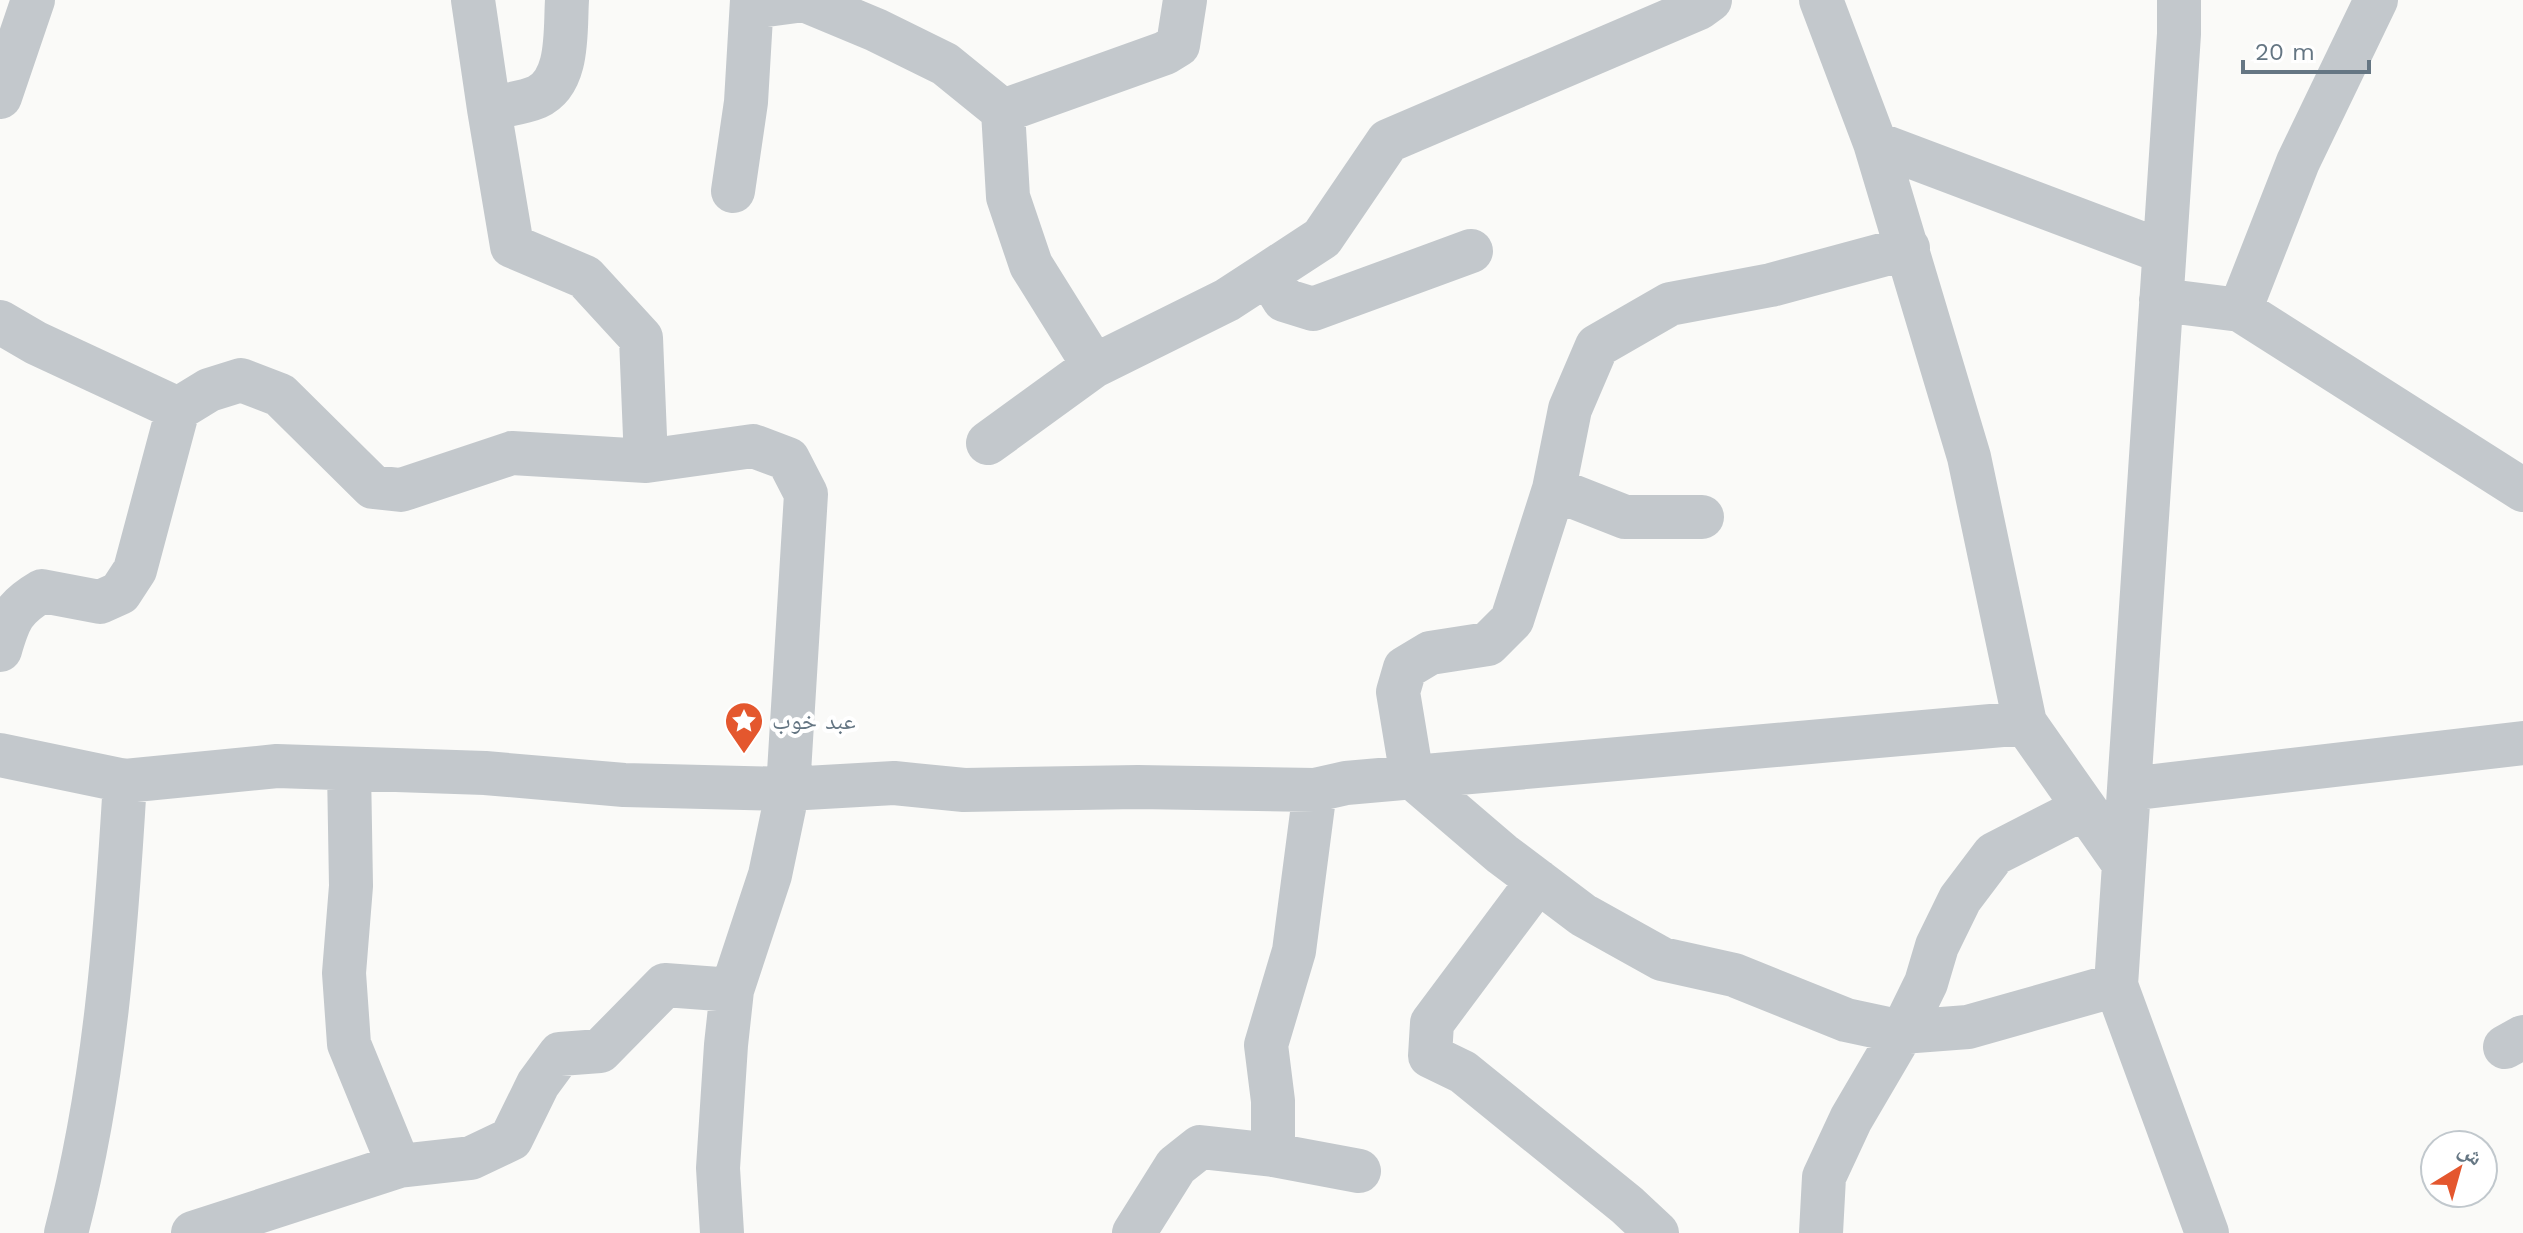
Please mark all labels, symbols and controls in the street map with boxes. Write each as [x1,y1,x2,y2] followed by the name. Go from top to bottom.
[2243,24,2369,74] scale bar
[2255,38,2315,66] text: 20 m
[723,700,765,755] place icon: عبد خوب
[772,707,856,735] place label: عبد خوب
[2419,1129,2499,1209] north arrow
[2453,1136,2488,1171] text: ش

